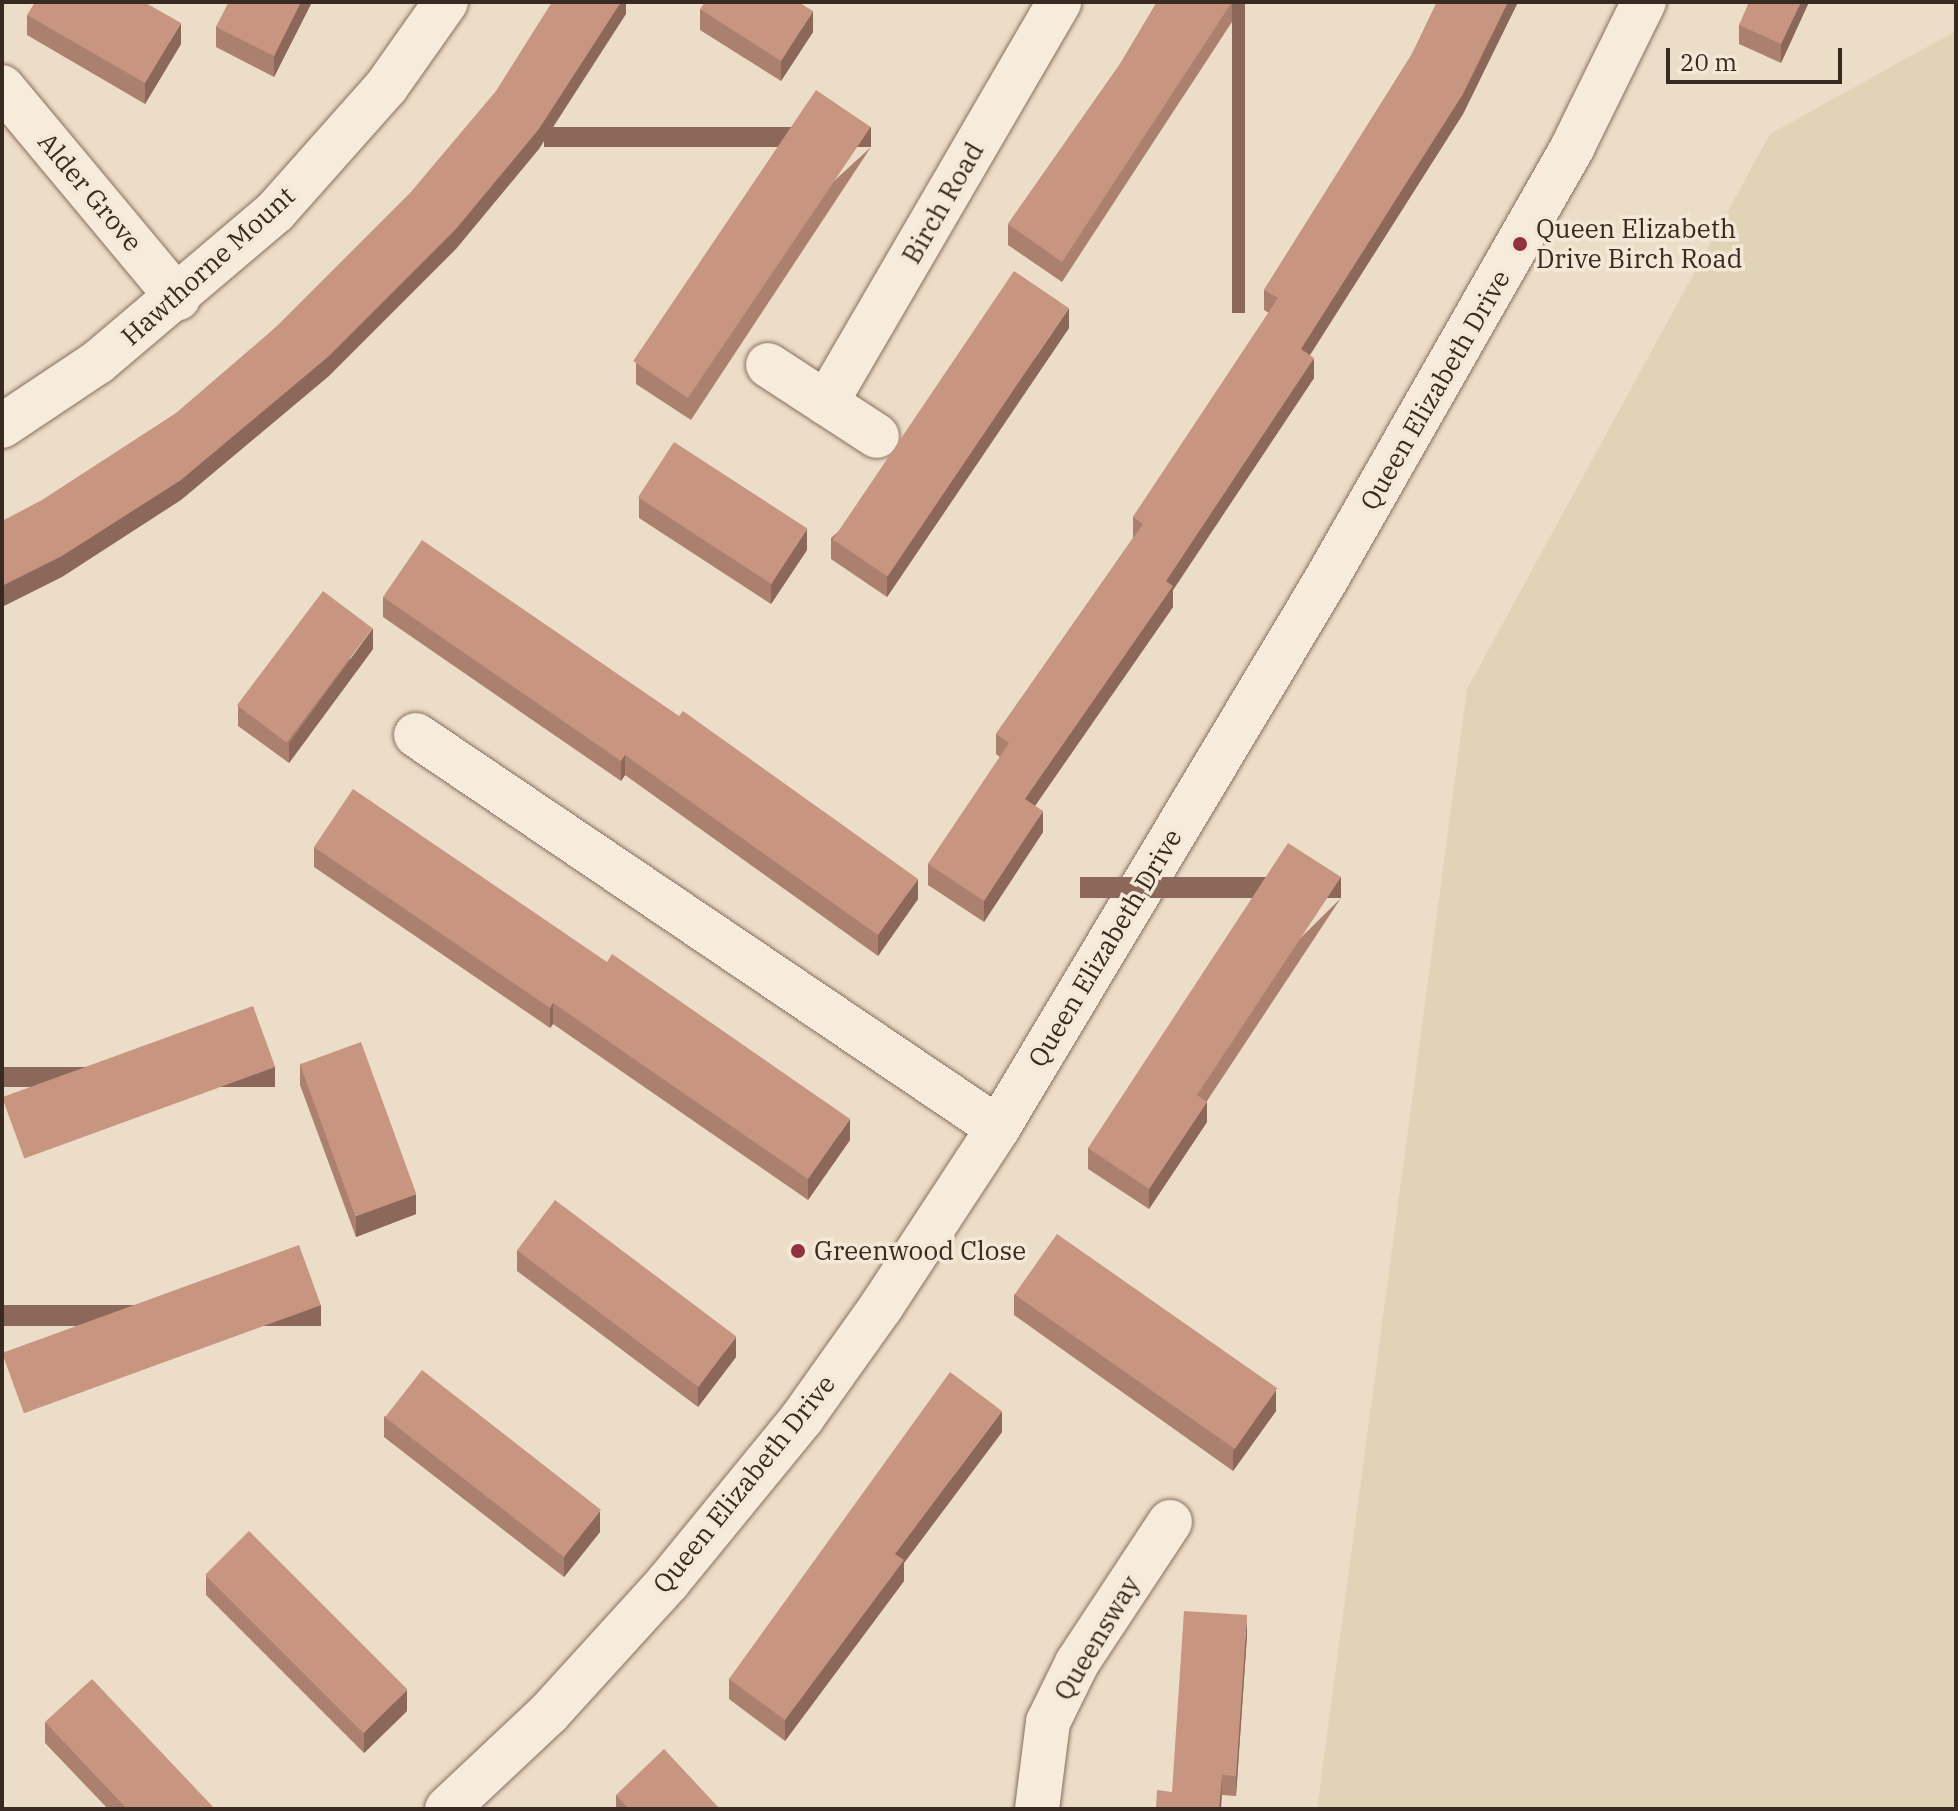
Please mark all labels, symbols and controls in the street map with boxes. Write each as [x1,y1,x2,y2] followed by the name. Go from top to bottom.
[1670,32,1846,82] scale bar
[1680,46,1737,78] text: 20 m
[31,126,149,258] street label: Alder Grove
[896,137,990,269] street label: Birch Road
[115,180,301,352] street label: Hawthorne Mount
[1536,213,1742,274] place label: Queen Elizabeth Drive Birch Road
[1511,235,1529,253] marker: Queen Elizabeth Drive Birch Road
[1354,264,1516,516] street label: Queen Elizabeth Drive
[1022,823,1188,1073] street label: Queen Elizabeth Drive
[814,1235,1026,1267] place label: Greenwood Close
[789,1242,807,1260] marker: Greenwood Close
[646,1369,842,1599] street label: Queen Elizabeth Drive
[1048,1570,1146,1706] street label: Queensway

